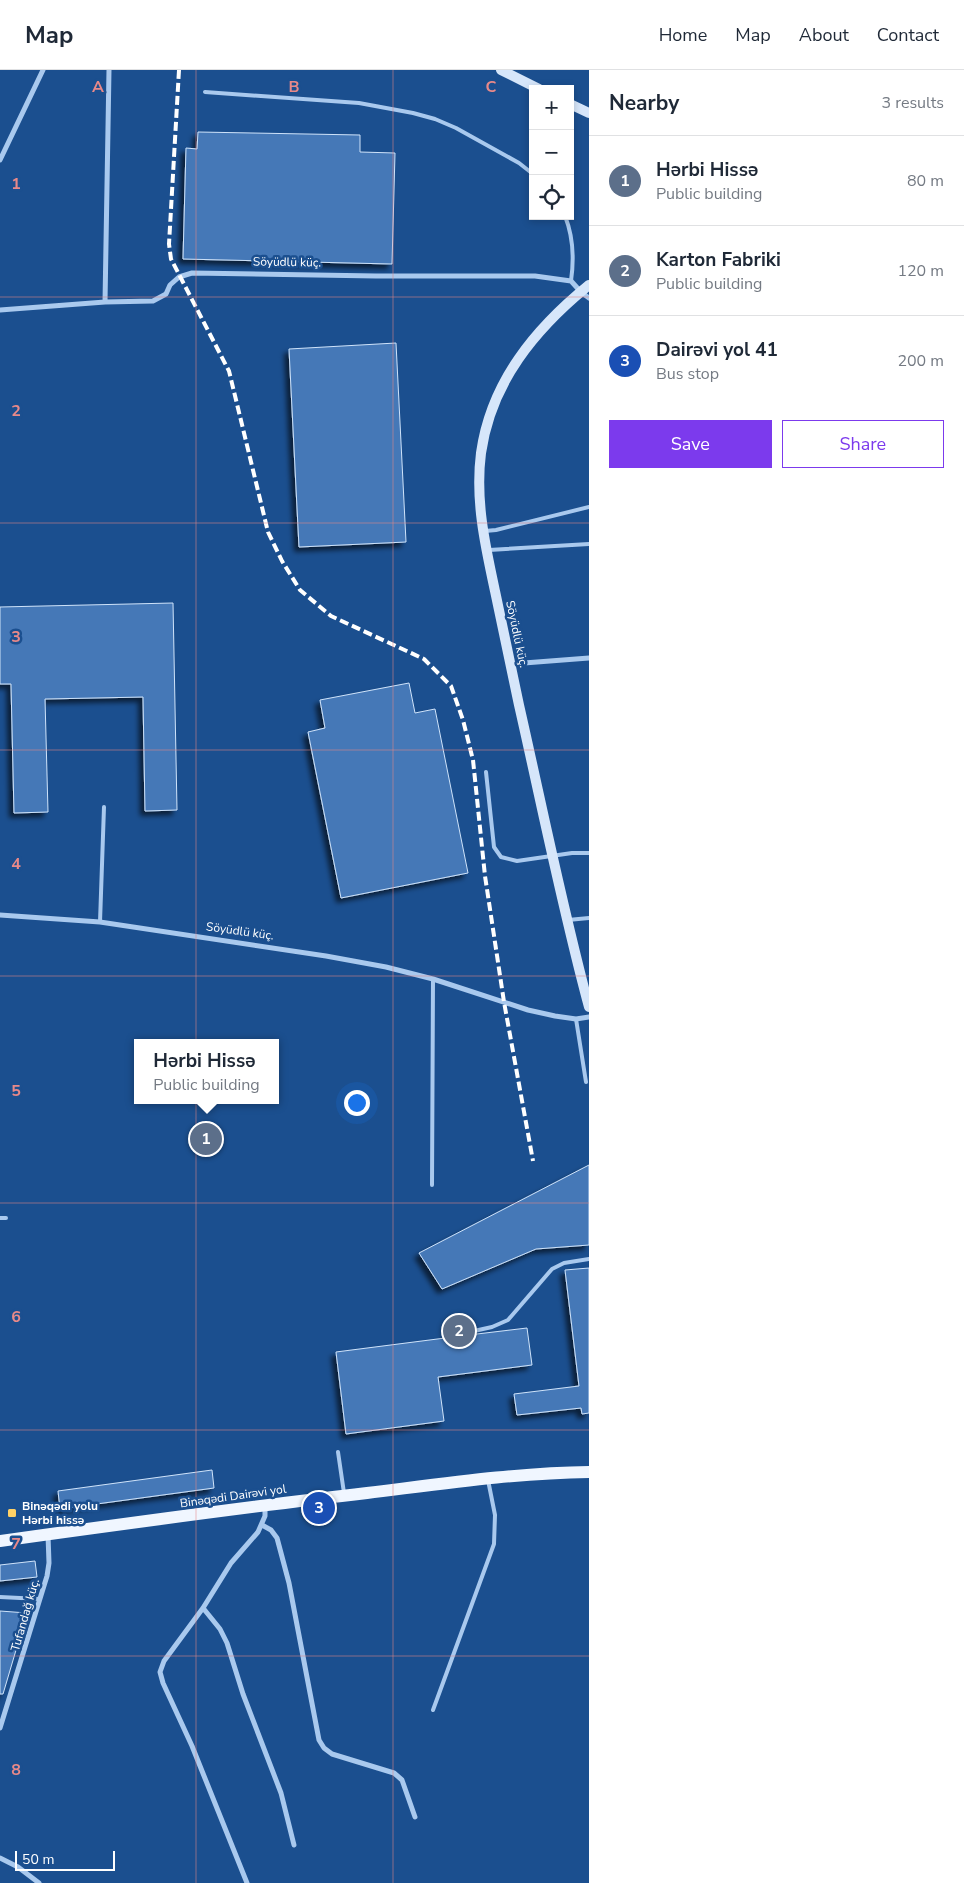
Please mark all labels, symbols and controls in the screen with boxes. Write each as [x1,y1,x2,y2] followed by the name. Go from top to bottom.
[25,19,73,51] text: Map
[659,23,707,47] text: Home
[735,23,771,47] text: Map
[799,23,849,47] text: About
[877,23,939,47] text: Contact
[92,76,104,98] text: A
[288,76,300,98] text: B
[486,76,497,98] text: C
[529,85,574,220] map controls
[529,85,574,130] button: +
[609,89,679,117] text: Nearby
[882,92,944,114] text: 3 results
[529,130,574,175] button: −
[656,157,758,183] text: Hərbi Hissə
[620,170,630,192] text: 1
[907,170,944,192] text: 80 m
[11,173,21,195] text: 1
[529,175,574,220] button: locate
[656,183,762,205] text: Public building
[656,247,781,273] text: Karton Fabriki
[253,253,321,271] street label: Söyüdlü küç.
[620,260,630,282] text: 2
[897,260,944,282] text: 120 m
[656,273,762,295] text: Public building
[656,337,778,363] text: Dairəvi yol 41
[620,350,630,372] text: 3
[897,350,944,372] text: 200 m
[656,363,719,385] text: Bus stop
[11,400,21,422] text: 2
[609,420,772,468] button: Save
[782,420,944,468] button: Share
[502,599,532,669] street label: Söyüdlü küç.
[11,626,21,648] text: 3
[11,853,21,875] text: 4
[205,918,275,944] street label: Söyüdlü küç.
[134,1039,279,1104] popup
[153,1048,255,1074] text: Hərbi Hissə
[153,1074,260,1096] text: Public building
[11,1080,21,1102] text: 5
[344,1090,370,1116] your location
[190,1120,222,1158] pin: 1
[11,1306,21,1328] text: 6
[443,1312,475,1350] pin: 2
[179,1481,288,1511] street label: Binəqədi Dairəvi yol
[303,1489,335,1527] pin: 3
[22,1498,98,1528] place label: Binəqədi yolu Hərbi hissə
[6,1507,18,1519] marker: Binəqədi yolu Hərbi hissə
[11,1533,21,1555] text: 7
[7,1577,43,1653] street label: Tufandağ küç.
[11,1759,21,1781] text: 8
[15,1848,115,1871] scale bar
[22,1850,54,1869] text: 50 m

